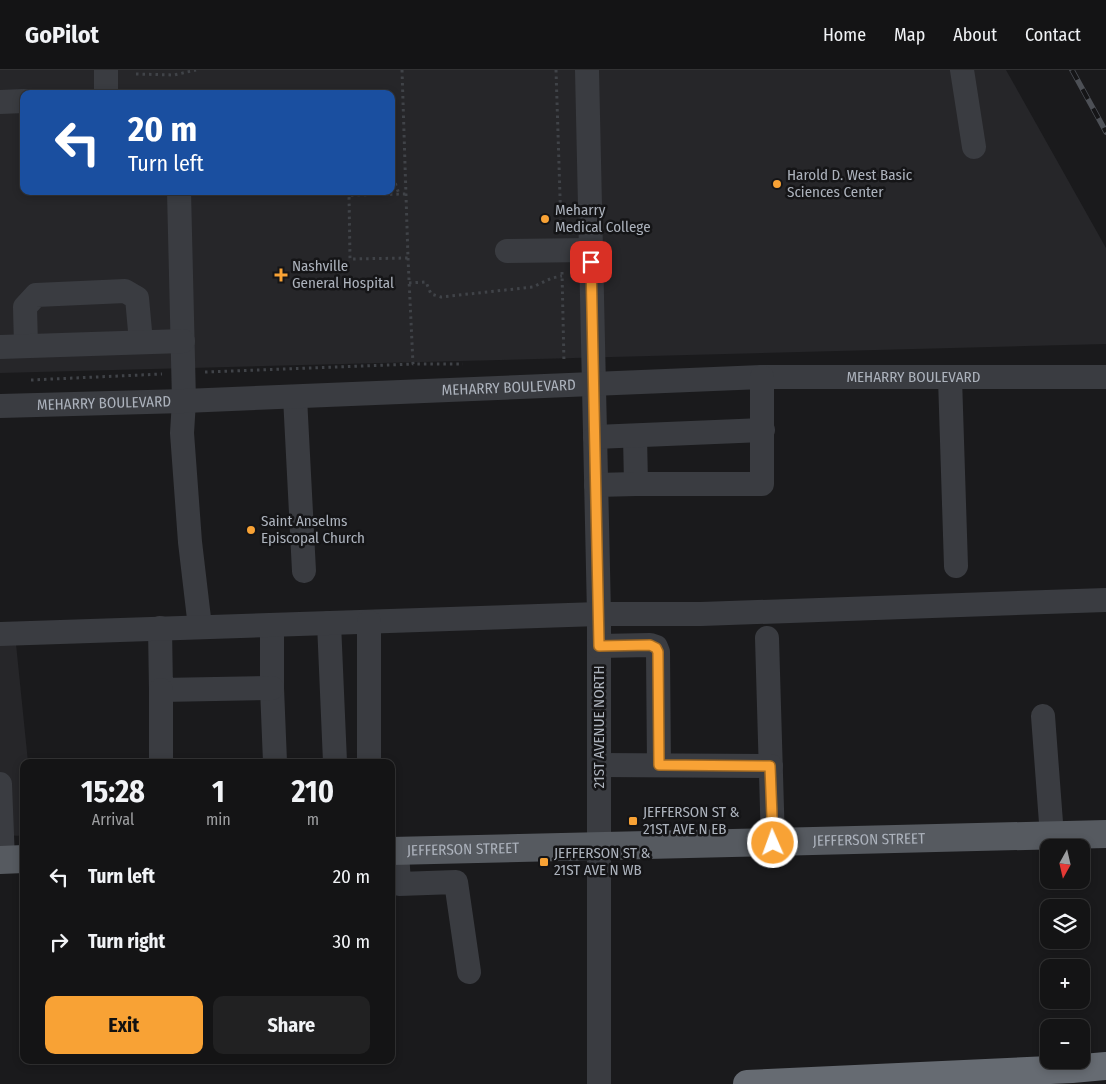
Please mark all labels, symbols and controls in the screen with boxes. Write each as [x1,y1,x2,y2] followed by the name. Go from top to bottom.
[25,21,99,49] text: GoPilot
[823,24,866,46] text: Home
[894,24,925,46] text: Map
[953,24,997,46] text: About
[1025,24,1081,46] text: Contact
[128,108,197,150] text: 20 m
[45,110,110,175] icon: left
[128,150,204,177] text: Turn left
[787,166,913,201] place label: Harold D. West Basic Sciences Center
[771,178,783,190] marker: Harold D. West Basic Sciences Center
[555,201,651,236] place label: Meharry Medical College
[539,213,551,225] marker: Meharry Medical College
[570,241,612,283] pin
[577,248,605,276] icon: arrive
[292,257,394,292] place label: Nashville General Hospital
[274,268,288,282] marker: Nashville General Hospital
[846,368,980,386] street label: MEHARRY BOULEVARD
[441,376,576,399] street label: MEHARRY BOULEVARD
[37,392,171,414] street label: MEHARRY BOULEVARD
[261,512,365,547] place label: Saint Anselms Episcopal Church
[245,524,257,536] marker: Saint Anselms Episcopal Church
[590,666,608,789] street label: 21ST AVENUE NORTH
[81,774,145,810] text: 15:28
[212,774,225,810] text: 1
[292,774,334,810] text: 210
[643,803,739,838] place label: JEFFERSON ST & 21ST AVE N EB
[92,810,134,829] text: Arrival
[206,810,231,829] text: min
[307,810,319,829] text: m
[627,815,639,827] marker: JEFFERSON ST & 21ST AVE N EB
[746,816,798,868] position arrow
[813,829,925,850] street label: JEFFERSON STREET
[407,839,519,860] street label: JEFFERSON STREET
[1040,839,1090,889] north arrow
[1040,839,1090,1069] map controls
[554,844,650,879] place label: JEFFERSON ST & 21ST AVE N WB
[538,856,550,868] marker: JEFFERSON ST & 21ST AVE N WB
[45,863,73,891] icon: left
[88,865,155,888] text: Turn left
[333,865,370,888] text: 20 m
[1040,899,1090,949] button: layers
[45,928,73,956] icon: right
[88,930,165,953] text: Turn right
[332,930,370,953] text: 30 m
[1040,959,1090,1009] button: +
[45,996,203,1054] button: Exit
[213,996,370,1054] button: Share
[1040,1019,1090,1069] button: −

